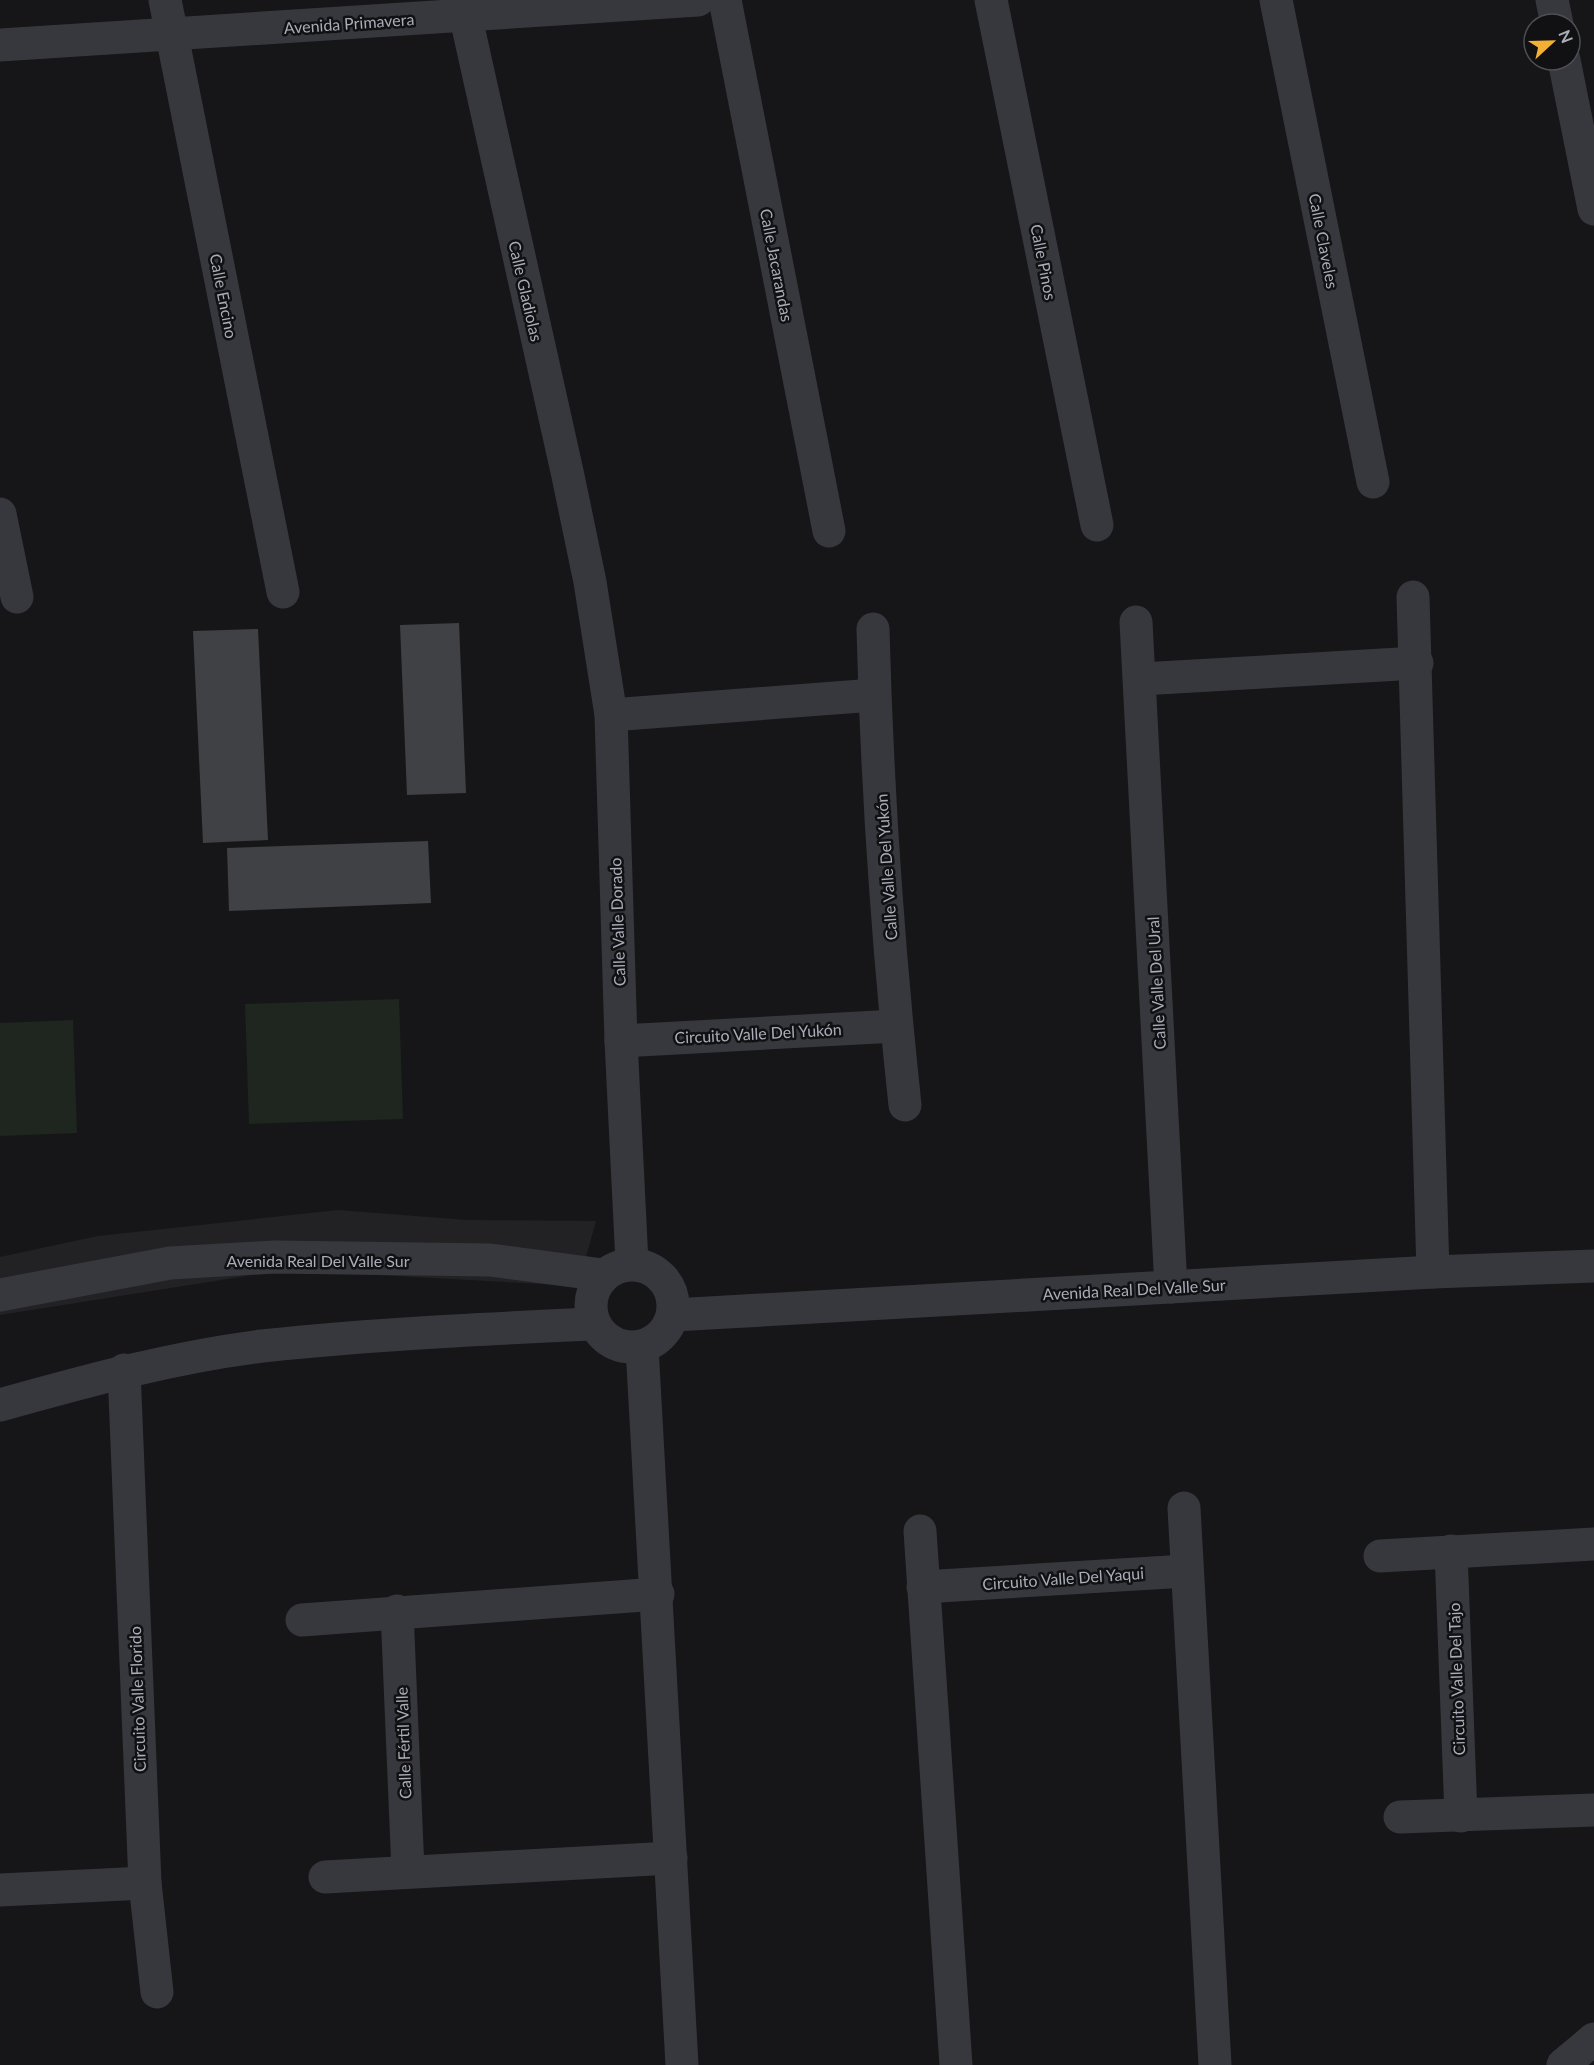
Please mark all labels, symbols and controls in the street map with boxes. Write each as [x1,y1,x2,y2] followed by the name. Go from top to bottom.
[283,9,415,37] street label: Avenida Primavera
[1522,12,1582,72] north arrow
[1555,27,1577,45] text: N
[1305,192,1343,290] street label: Calle Claveles
[757,207,797,323] street label: Calle Jacarandas
[1027,222,1061,302] street label: Calle Pinos
[505,239,547,343] street label: Calle Gladiolas
[206,252,242,340] street label: Calle Encino
[871,793,901,941] street label: Calle Valle Del Yukón
[605,857,629,987] street label: Calle Valle Dorado
[1143,916,1169,1050] street label: Calle Valle Del Ural
[674,1019,842,1047] street label: Circuito Valle Del Yukón
[227,1251,410,1270] street label: Avenida Real Del Valle Sur
[1042,1275,1226,1303] street label: Avenida Real Del Valle Sur
[982,1563,1144,1593] street label: Circuito Valle Del Yaqui
[1444,1602,1468,1756] street label: Circuito Valle Del Tajo
[125,1626,149,1772] street label: Circuito Valle Florido
[392,1687,414,1799] street label: Calle Fértil Valle

